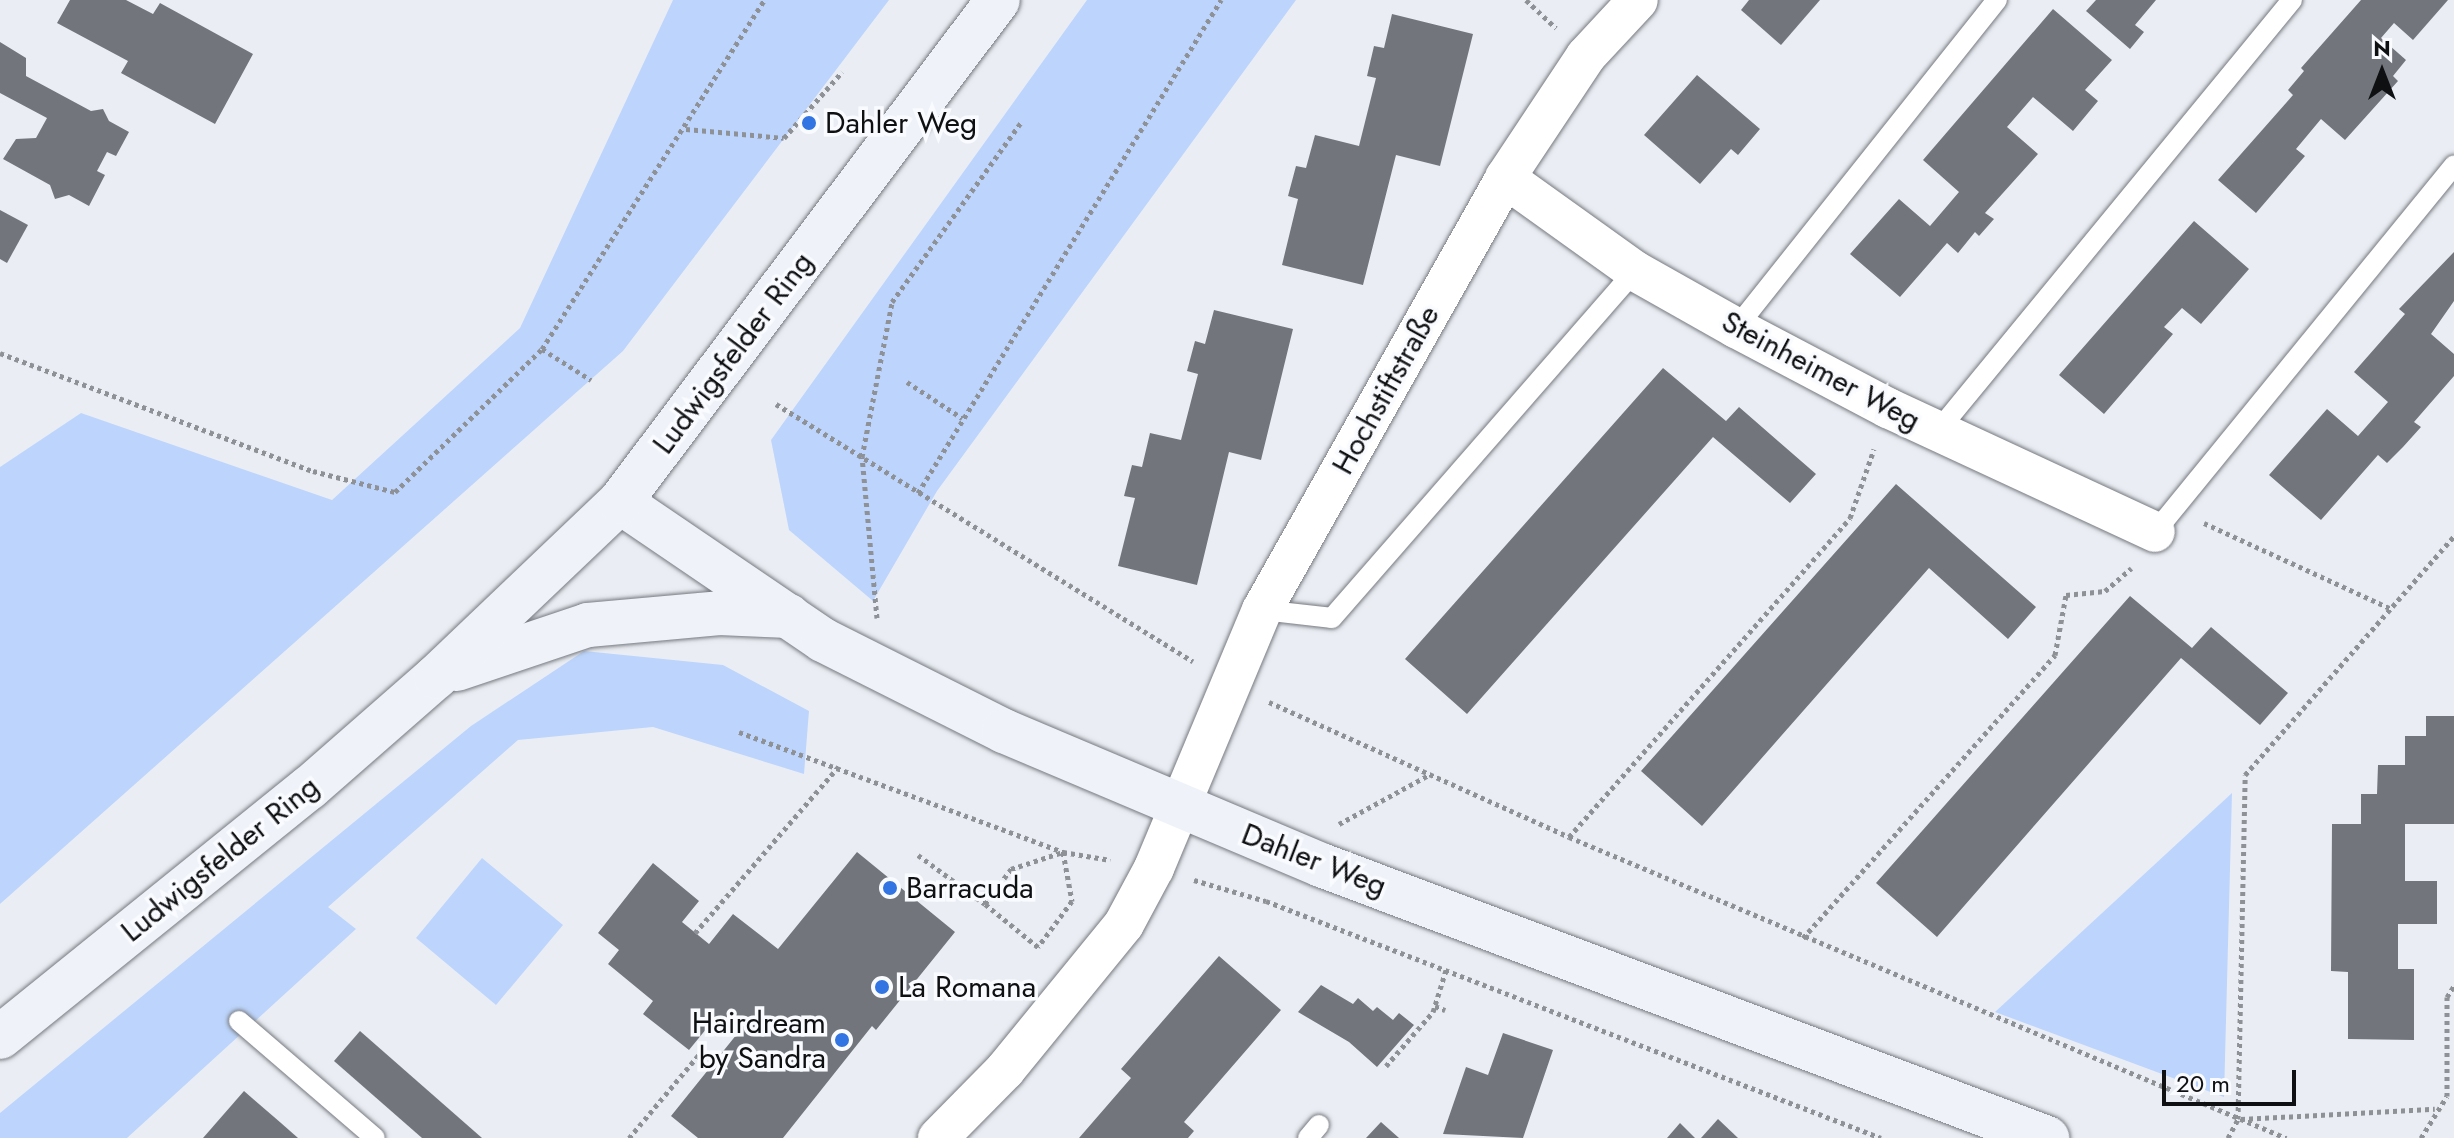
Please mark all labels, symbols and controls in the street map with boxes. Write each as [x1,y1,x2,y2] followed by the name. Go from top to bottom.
[2342,32,2422,112] north arrow
[2373,32,2391,64] text: N
[825,105,977,141] place label: Dahler Weg
[800,114,818,132] marker: Dahler Weg
[645,245,821,461] street label: Ludwigsfelder Ring
[1325,299,1447,481] street label: Hochstiftstraße
[1716,304,1926,438] street label: Steinheimer Weg
[114,768,326,950] street label: Ludwigsfelder Ring
[1237,816,1391,904] street label: Dahler Weg
[906,870,1034,906] place label: Barracuda
[881,879,899,897] marker: Barracuda
[898,969,1036,1005] place label: La Romana
[873,978,891,996] marker: La Romana
[692,1005,826,1076] place label: Hairdream by Sandra
[833,1031,851,1049] marker: Hairdream by Sandra
[2166,1054,2300,1104] scale bar
[2176,1066,2230,1101] text: 20 m

